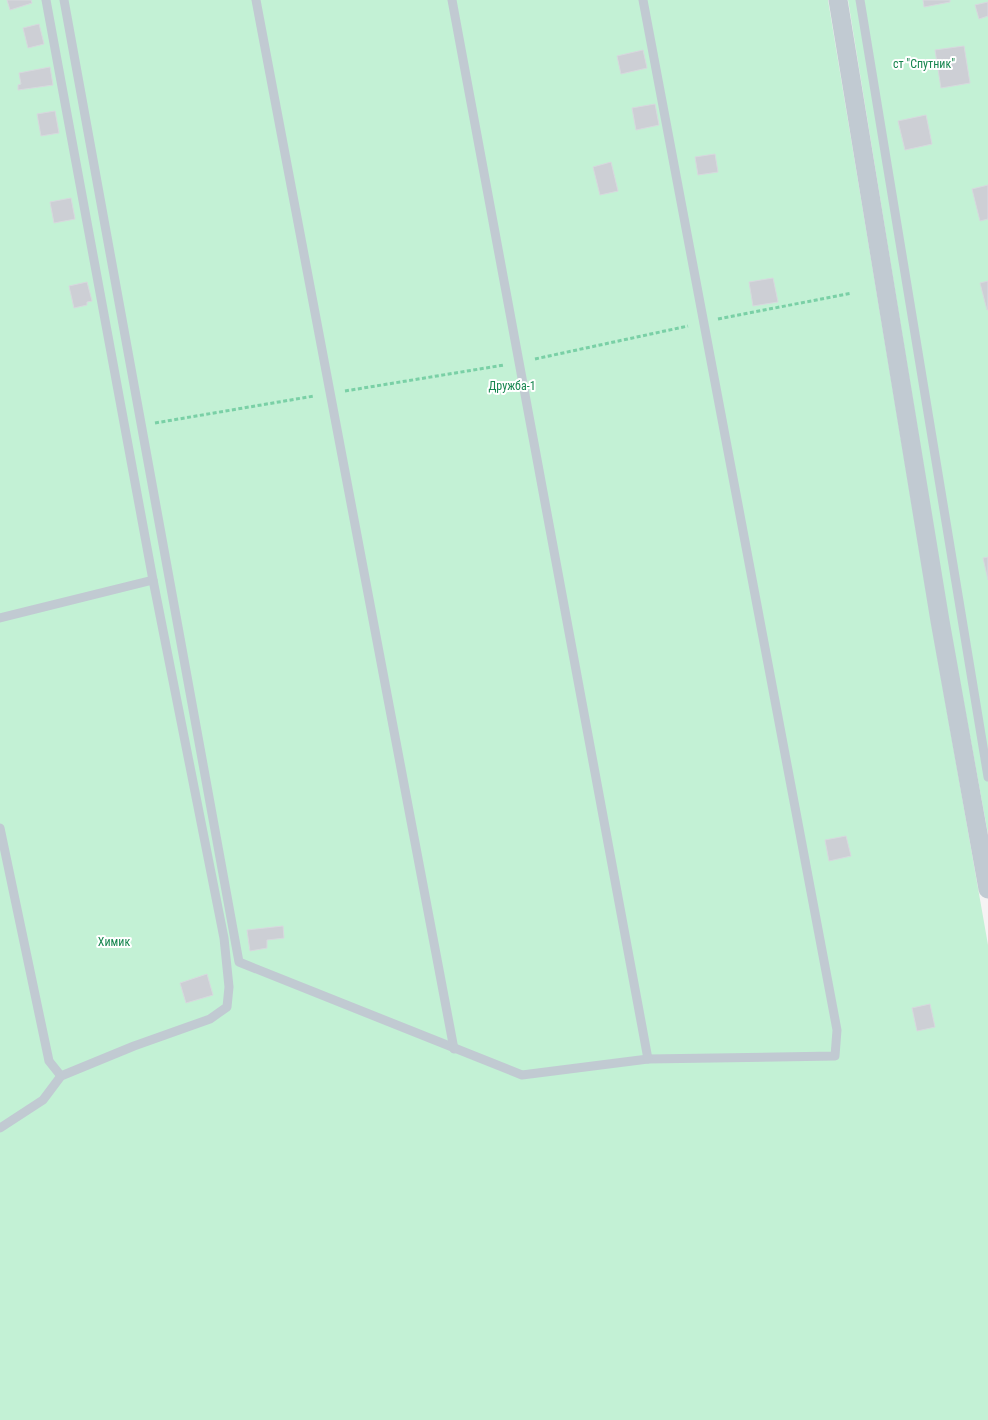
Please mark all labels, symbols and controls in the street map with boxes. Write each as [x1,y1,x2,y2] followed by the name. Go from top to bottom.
[893,57,955,71] park label: ст "Спутник"
[488,379,536,393] park label: Дружба-1
[98,935,130,949] park label: Химик

